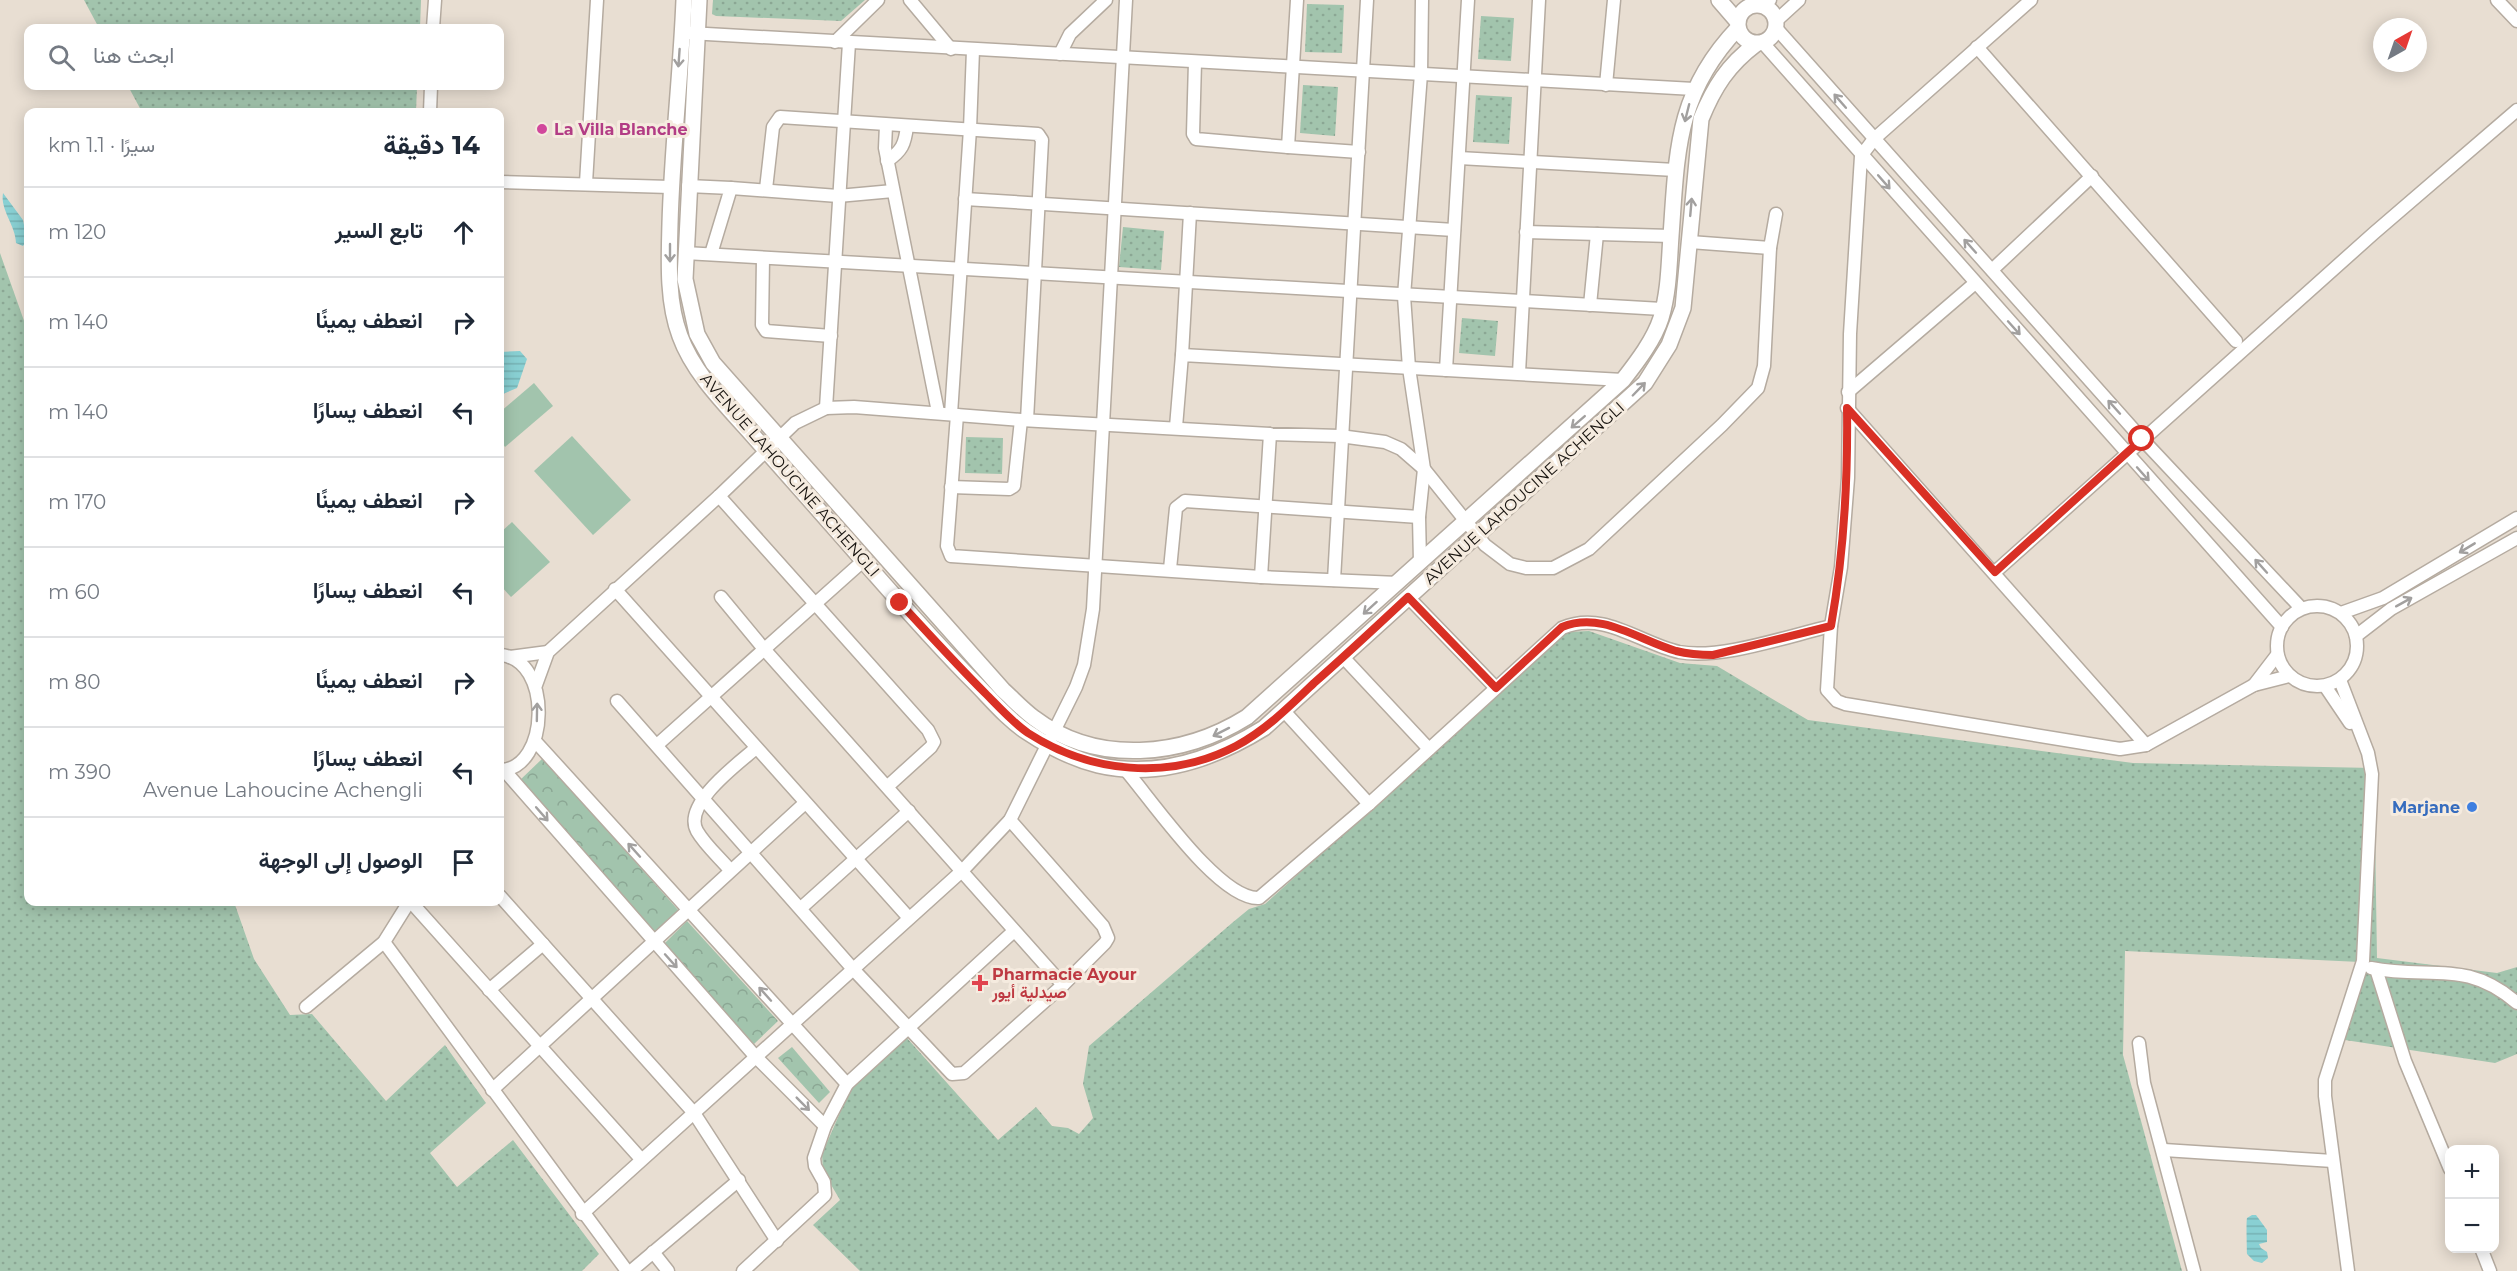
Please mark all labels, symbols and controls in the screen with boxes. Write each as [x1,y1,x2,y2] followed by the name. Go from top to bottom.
[2373,18,2427,72] north arrow
[24,24,504,90] search box
[45,41,78,74] icon: search
[93,42,174,69] text: ابحث هنا
[674,48,685,68] one-way arrow
[1833,94,1847,109] one-way arrow
[1680,103,1692,122] one-way arrow
[554,120,688,139] place label: La Villa Blanche
[535,122,549,136] marker: La Villa Blanche
[383,129,480,161] text: 14 دقيقة
[48,133,155,157] text: سيرًا · 1.1 km
[1877,174,1891,189] one-way arrow
[1686,197,1697,217] one-way arrow
[447,216,480,249] icon: ahead
[335,217,423,244] text: تابع السير
[48,220,106,244] text: 120 m
[1963,239,1977,254] one-way arrow
[664,242,676,262] one-way arrow
[447,306,480,339] icon: right
[315,307,423,334] text: انعطف يمينًا
[48,310,108,334] text: 140 m
[2007,320,2021,335] one-way arrow
[696,369,884,581] street label: AVENUE LAHOUCINE ACHENGLI
[1631,382,1646,397] one-way arrow
[447,396,480,429] icon: left
[313,397,423,424] text: انعطف يسارًا
[1420,398,1628,588] street label: AVENUE LAHOUCINE ACHENGLI
[48,400,108,424] text: 140 m
[2107,400,2121,415] one-way arrow
[1571,415,1586,429] one-way arrow
[2128,425,2154,451] route start
[2136,466,2150,481] one-way arrow
[447,486,480,519] icon: right
[315,487,423,514] text: انعطف يمينًا
[48,490,106,514] text: 170 m
[2459,542,2476,554] one-way arrow
[2253,558,2268,573] one-way arrow
[447,576,480,609] icon: left
[313,577,423,604] text: انعطف يسارًا
[48,580,100,604] text: 60 m
[886,589,912,615] route end
[2395,596,2412,608] one-way arrow
[1363,601,1378,615] one-way arrow
[447,666,480,699] icon: right
[315,667,423,694] text: انعطف يمينًا
[48,670,100,694] text: 80 m
[531,702,543,722] one-way arrow
[1212,727,1230,738] one-way arrow
[313,745,423,772] text: انعطف يسارًا
[447,756,480,789] icon: left
[48,760,111,784] text: 390 m
[143,778,423,802] text: Avenue Lahoucine Achengli
[2392,798,2460,817] place label: Marjane
[2465,800,2479,814] marker: Marjane
[535,806,549,821] one-way arrow
[627,843,641,858] one-way arrow
[447,846,480,879] icon: arrive
[258,847,423,874] text: الوصول إلى الوجهة
[664,953,678,968] one-way arrow
[991,965,1137,1003] place label: Pharmacie Ayour صيدلية أيور
[973,976,987,990] marker: Pharmacie Ayour صيدلية أيور
[758,987,772,1002] one-way arrow
[796,1097,810,1112] one-way arrow
[2445,1145,2499,1253] map controls
[2445,1145,2499,1199] button: +
[2445,1199,2499,1253] button: −

